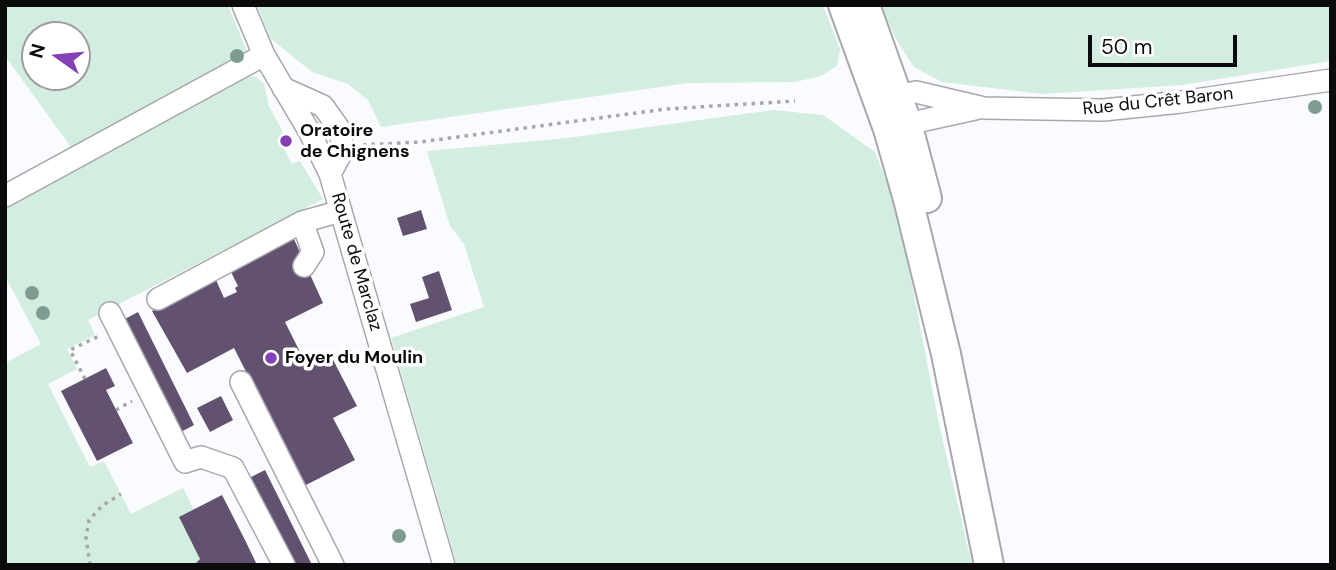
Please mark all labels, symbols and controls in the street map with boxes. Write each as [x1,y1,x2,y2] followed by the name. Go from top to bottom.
[21,21,91,91] north arrow
[1091,21,1240,65] scale bar
[1101,33,1152,61] text: 50 m
[23,41,51,61] text: N
[1082,83,1234,121] street label: Rue du Crêt Baron
[300,120,410,162] place label: Oratoire de Chignens
[278,133,294,149] marker: Oratoire de Chignens
[326,190,386,334] street label: Route de Marclaz
[285,347,423,369] place label: Foyer du Moulin
[263,350,279,366] marker: Foyer du Moulin

